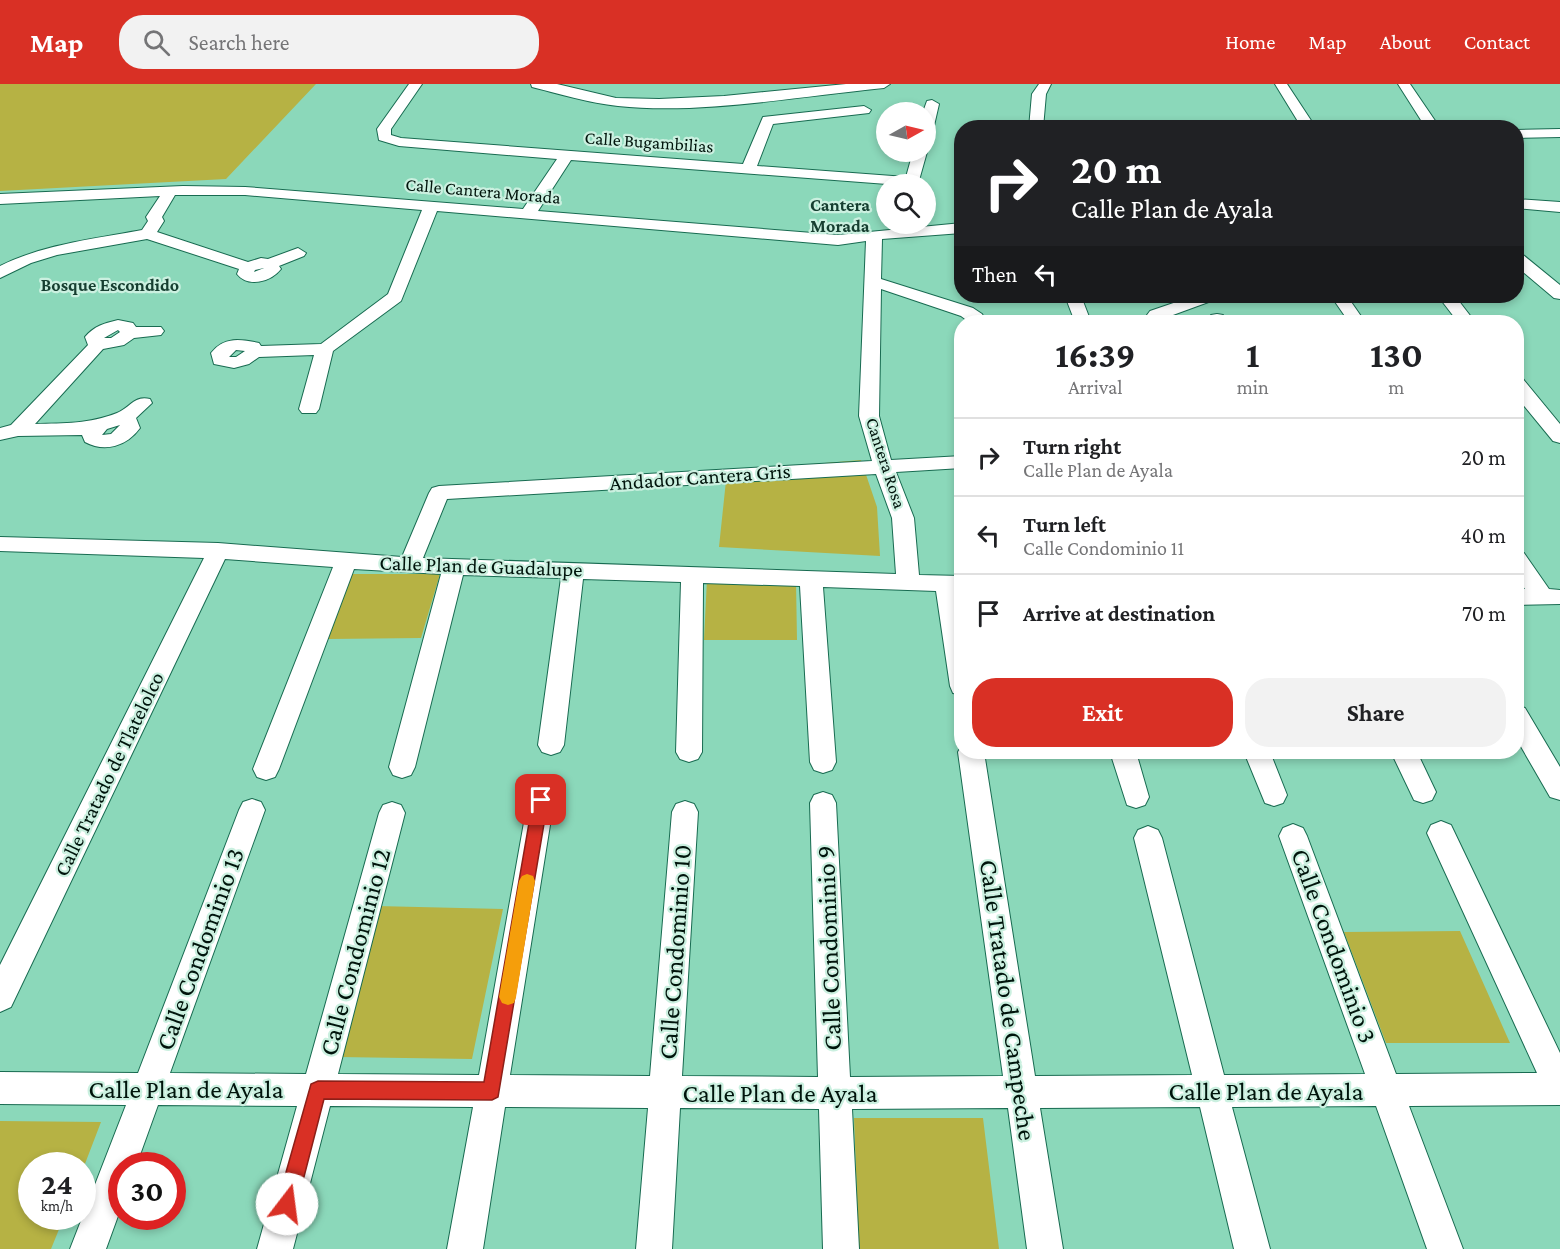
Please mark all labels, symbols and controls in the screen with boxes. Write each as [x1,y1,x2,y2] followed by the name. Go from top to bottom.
[119,15,539,69] search box
[140,26,173,59] icon: search
[30,27,83,58] text: Map
[188,30,289,55] text: Search here
[1225,30,1275,54] text: Home
[1308,30,1347,54] text: Map
[1380,30,1431,54] text: About
[1464,30,1530,54] text: Contact
[876,102,936,162] north arrow
[876,102,936,234] map controls
[584,128,714,156] street label: Calle Bugambilias
[972,144,1050,222] icon: right
[1071,145,1162,192] text: 20 m
[405,174,561,208] street label: Calle Cantera Morada
[876,174,936,234] button: search
[1071,194,1273,224] text: Calle Plan de Ayala
[810,195,870,236] district label: Cantera Morada
[1029,258,1062,291] icon: left
[972,262,1017,287] text: Then
[41,275,179,295] district label: Bosque Escondido
[1055,335,1136,375] text: 16:39
[1246,335,1259,375] text: 1
[1370,335,1423,375] text: 130
[1068,376,1123,398] text: Arrival
[1237,376,1269,398] text: min
[1388,376,1404,398] text: m
[862,415,910,511] street label: Cantera Rosa
[1023,434,1121,459] text: Turn right
[972,441,1005,474] icon: right
[1461,445,1506,470] text: 20 m
[609,459,791,495] street label: Andador Cantera Gris
[1023,459,1173,481] text: Calle Plan de Ayala
[1023,512,1106,537] text: Turn left
[972,519,1005,552] icon: left
[1461,523,1506,548] text: 40 m
[1023,537,1184,559] text: Calle Condominio 11
[379,550,583,582] street label: Calle Plan de Guadalupe
[972,597,1005,630] icon: arrive
[1023,601,1215,626] text: Arrive at destination
[1462,601,1506,626] text: 70 m
[49,668,169,880] street label: Calle Tratado de Tlatelolco
[972,678,1233,747] button: Exit
[1245,678,1506,747] button: Share
[515,774,566,825] pin
[524,783,557,816] icon: arrive
[150,844,250,1054] street label: Calle Condominio 13
[653,844,697,1060] street label: Calle Condominio 10
[313,845,397,1059] street label: Calle Condominio 12
[811,845,847,1051] street label: Calle Condominio 9
[1285,845,1383,1047] street label: Calle Condominio 3
[974,858,1042,1142] street label: Calle Tratado de Campeche
[89,1075,283,1104] street label: Calle Plan de Ayala
[1169,1077,1363,1106] street label: Calle Plan de Ayala
[683,1079,877,1108] street label: Calle Plan de Ayala
[108,1152,186,1230] speed limit sign: 30
[41,1167,73,1200] text: 24
[255,1172,319,1236] position arrow
[41,1198,73,1214] text: km/h

